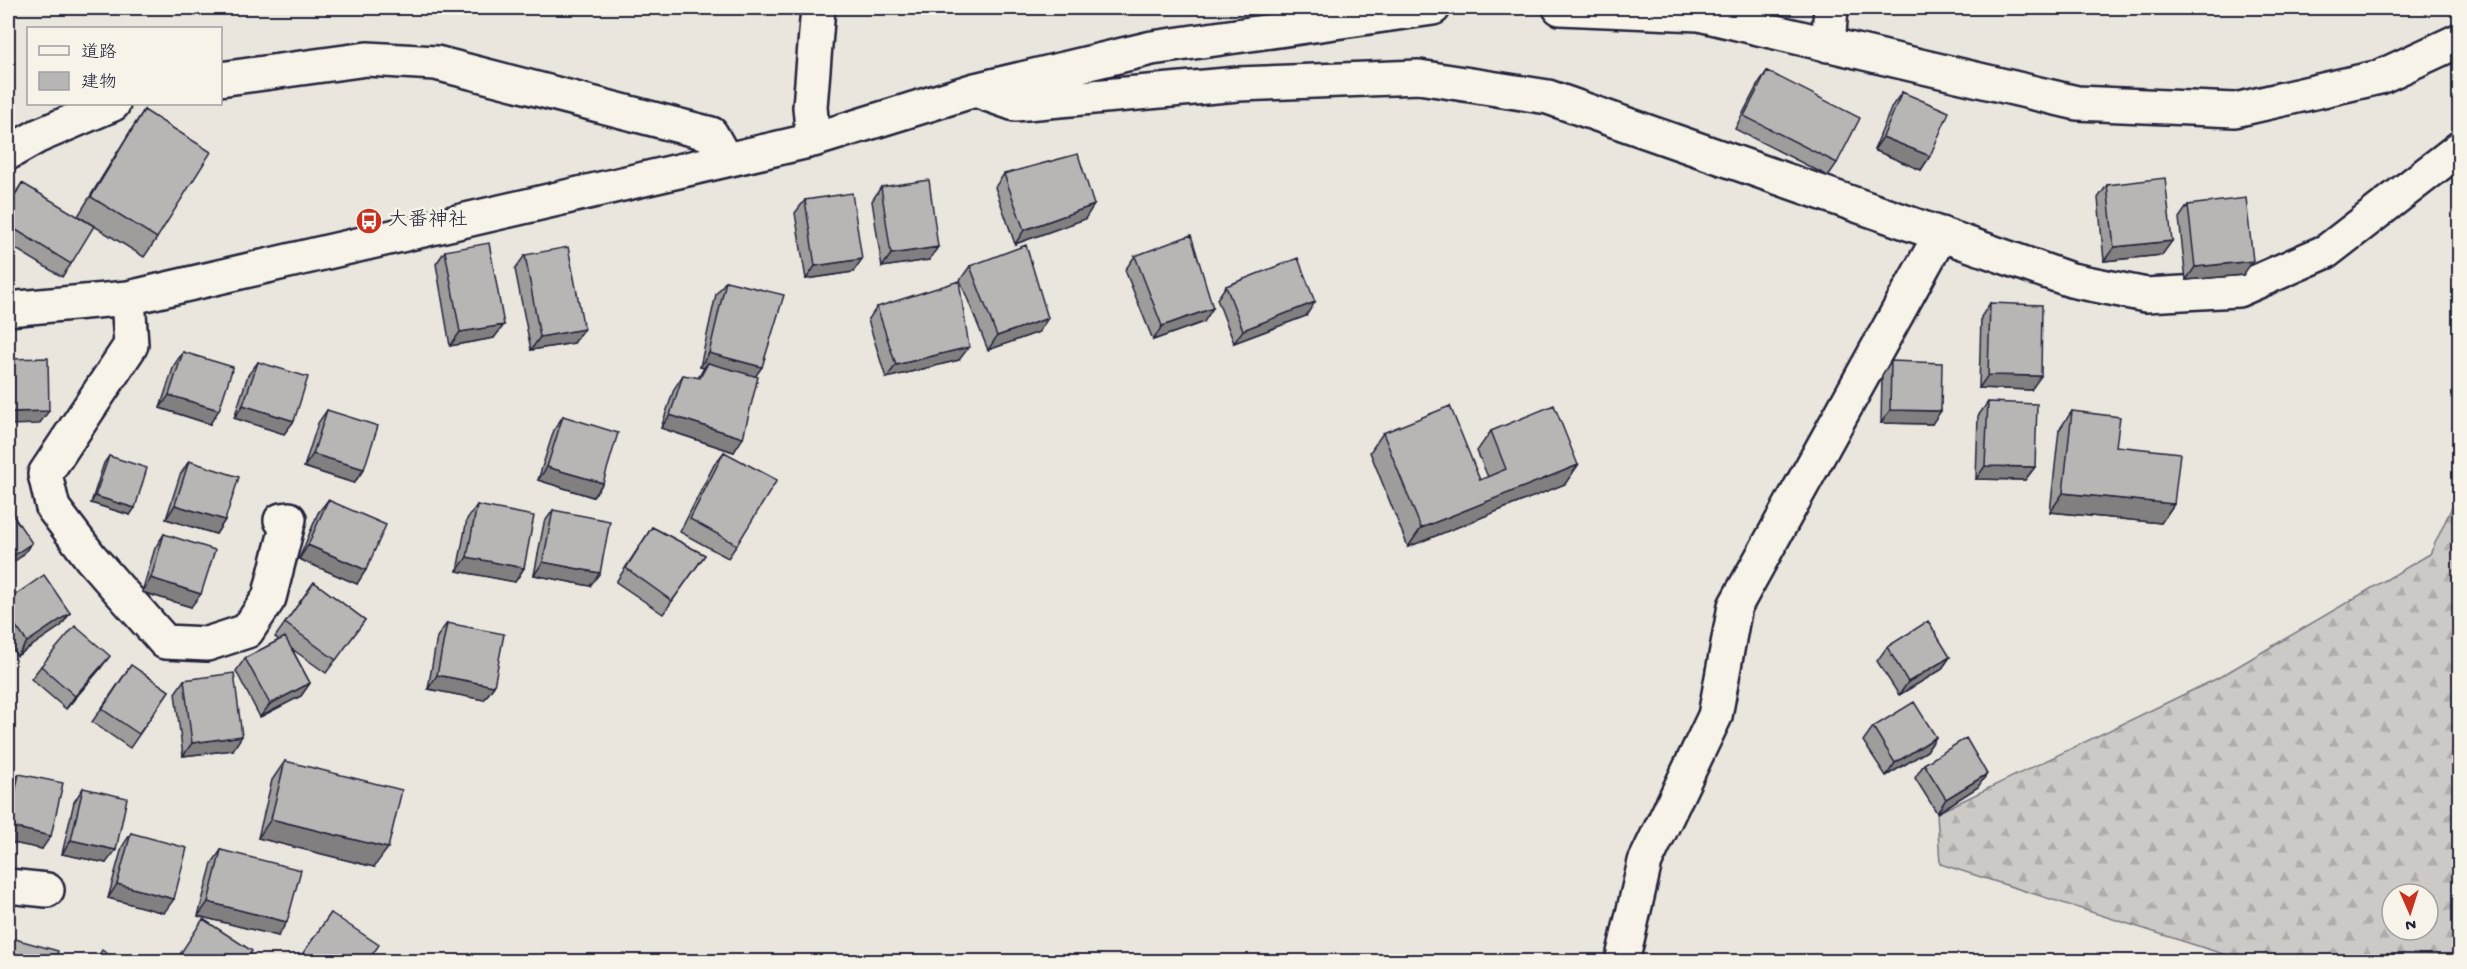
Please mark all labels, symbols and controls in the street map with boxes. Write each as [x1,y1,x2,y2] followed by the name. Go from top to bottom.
[27,27,222,105] legend
[81,42,117,64] text: 道路
[81,72,117,94] text: 建物
[354,206,384,236] bus stop icon: 大番神社
[388,208,468,233] place label: 大番神社
[2380,882,2440,942] north arrow
[2404,914,2416,933] text: N

